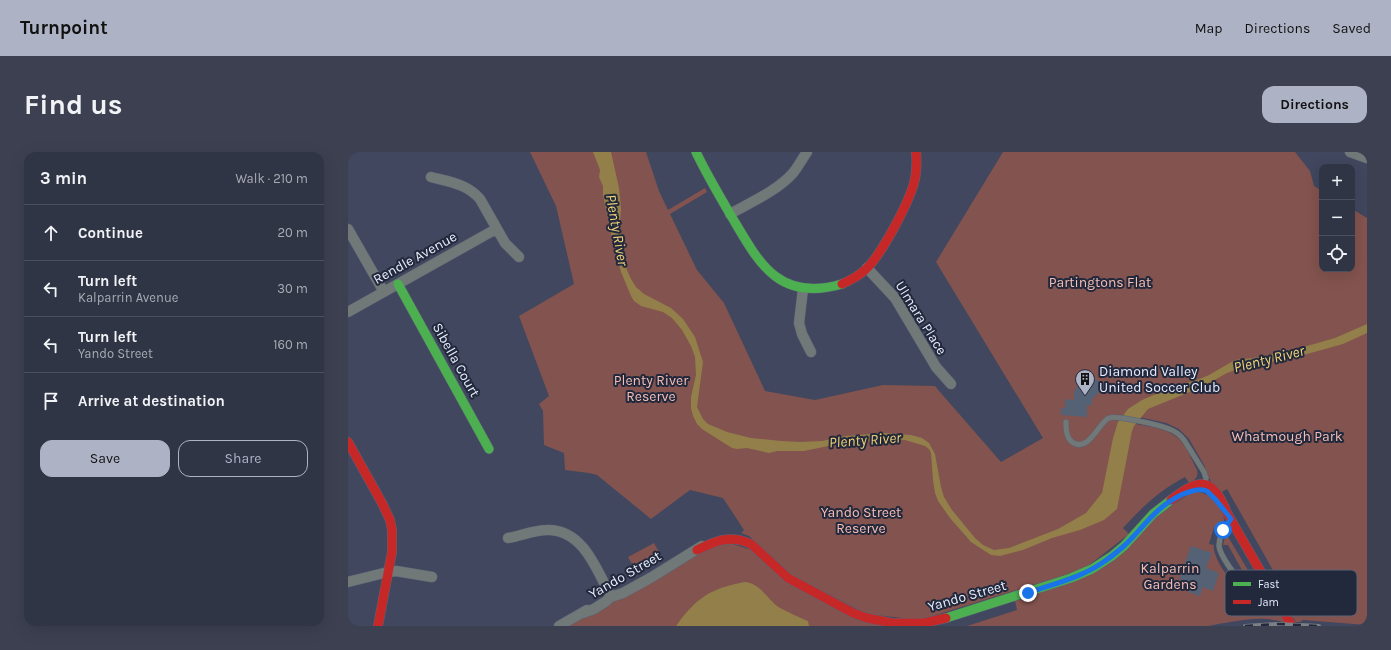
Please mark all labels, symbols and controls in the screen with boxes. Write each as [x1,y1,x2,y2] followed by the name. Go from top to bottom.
[20,17,108,39] text: Turnpoint
[1195,20,1223,37] text: Map
[1245,20,1310,37] text: Directions
[1332,20,1371,37] text: Saved
[1262,86,1367,123] button: Directions
[24,88,123,121] text: Find us
[1319,164,1355,272] map controls
[1319,164,1355,200] button: +
[40,168,87,188] text: 3 min
[235,171,308,186] text: Walk · 210 m
[602,193,632,268] water label: Plenty River
[1319,200,1355,236] button: −
[40,222,62,244] icon: ahead
[78,224,143,242] text: Continue
[278,225,308,240] text: 20 m
[370,228,460,288] street label: Rendle Avenue
[1319,236,1355,272] button: locate
[78,272,137,290] text: Turn left
[1049,274,1151,291] park label: Partingtons Flat
[40,278,62,300] icon: left
[892,278,950,358] street label: Ulmara Place
[277,281,308,296] text: 30 m
[78,290,178,305] text: Kalparrin Avenue
[429,320,483,400] street label: Sibella Court
[78,328,137,346] text: Turn left
[40,334,62,356] icon: left
[273,337,308,352] text: 160 m
[1232,341,1307,376] water label: Plenty River
[78,346,153,361] text: Yando Street
[1099,363,1220,396] place label: Diamond Valley United Soccer Club
[1074,368,1096,396] building icon: Diamond Valley United Soccer Club
[614,372,689,405] park label: Plenty River Reserve
[40,390,62,412] icon: arrive
[78,392,225,410] text: Arrive at destination
[828,428,903,452] water label: Plenty River
[1231,428,1343,445] park label: Whatmough Park
[40,440,170,477] button: Save
[178,440,308,477] button: Share
[821,504,901,537] park label: Yando Street Reserve
[1214,521,1232,539] route start
[586,547,664,603] street label: Yando Street
[1141,560,1199,593] park label: Kalparrin Gardens
[1225,570,1357,616] legend
[926,577,1008,615] street label: Yando Street
[1258,578,1279,591] text: Fast
[1019,584,1037,602] route end
[1258,596,1279,609] text: Jam

